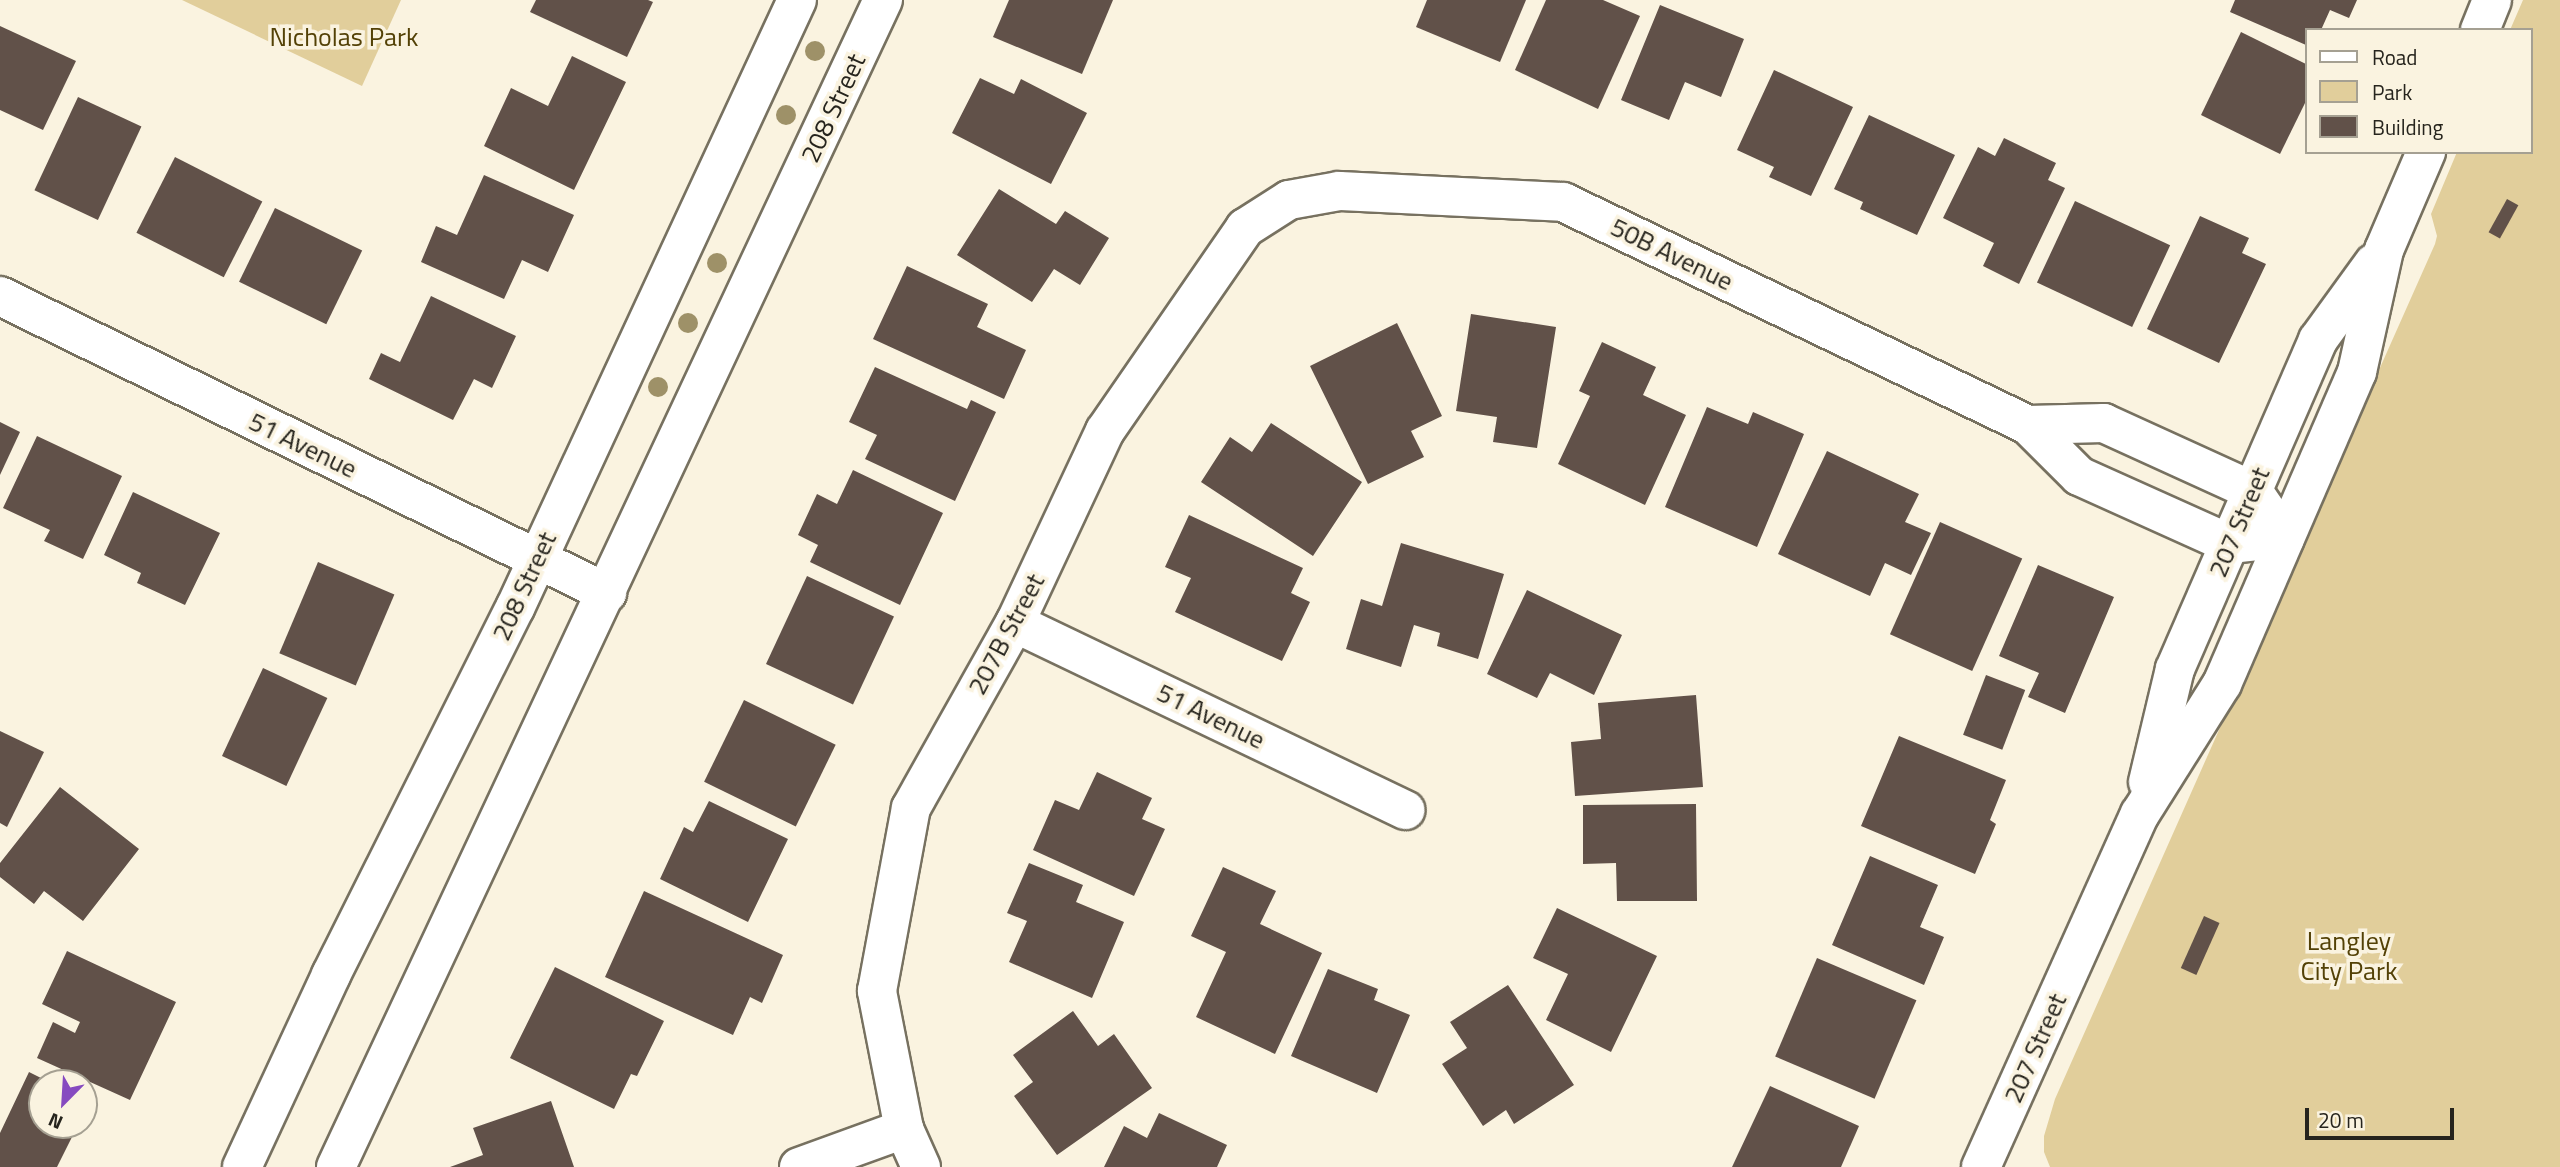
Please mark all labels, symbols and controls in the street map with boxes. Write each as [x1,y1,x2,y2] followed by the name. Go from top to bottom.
[270,21,418,53] park label: Nicholas Park
[2304,28,2532,154] legend
[2372,41,2417,73] text: Road
[794,49,872,167] street label: 208 Street
[2372,76,2412,108] text: Park
[2372,111,2443,143] text: Building
[1606,211,1738,297] street label: 50B Avenue
[244,406,362,484] street label: 51 Avenue
[2202,462,2276,582] street label: 207 Street
[485,527,563,645] street label: 208 Street
[961,568,1051,700] street label: 207B Street
[1152,677,1270,755] street label: 51 Avenue
[2300,925,2398,986] park label: Langley City Park
[1997,988,2073,1108] street label: 207 Street
[28,1069,98,1139] north arrow
[2308,1094,2457,1138] scale bar
[2318,1104,2364,1136] text: 20 m
[43,1106,67,1138] text: N

